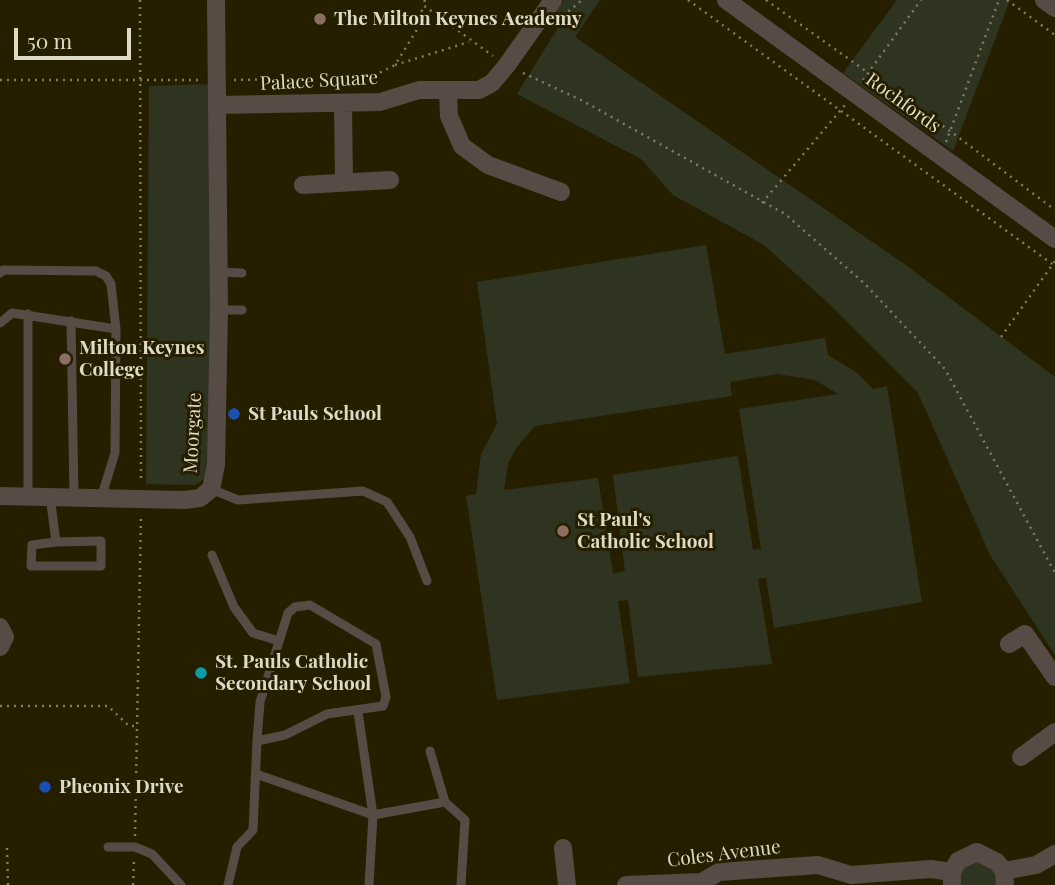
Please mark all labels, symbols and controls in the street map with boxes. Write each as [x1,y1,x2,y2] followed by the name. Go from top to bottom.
[334,8,582,30] place label: The Milton Keynes Academy
[312,11,328,27] marker: The Milton Keynes Academy
[18,14,135,58] scale bar
[27,26,72,54] text: 50 m
[259,67,379,95] street label: Palace Square
[861,68,945,138] street label: Rochfords
[79,337,204,381] place label: Milton Keynes College
[57,351,73,367] marker: Milton Keynes College
[179,392,207,474] street label: Moorgate
[248,403,382,425] place label: St Pauls School
[226,406,242,422] marker: St Pauls School
[577,509,714,553] place label: St Paul's Catholic School
[555,523,571,539] marker: St Paul's Catholic School
[215,651,371,695] place label: St. Pauls Catholic Secondary School
[193,665,209,681] marker: St. Pauls Catholic Secondary School
[59,776,184,798] place label: Pheonix Drive
[37,779,53,795] marker: Pheonix Drive
[666,836,782,872] street label: Coles Avenue

